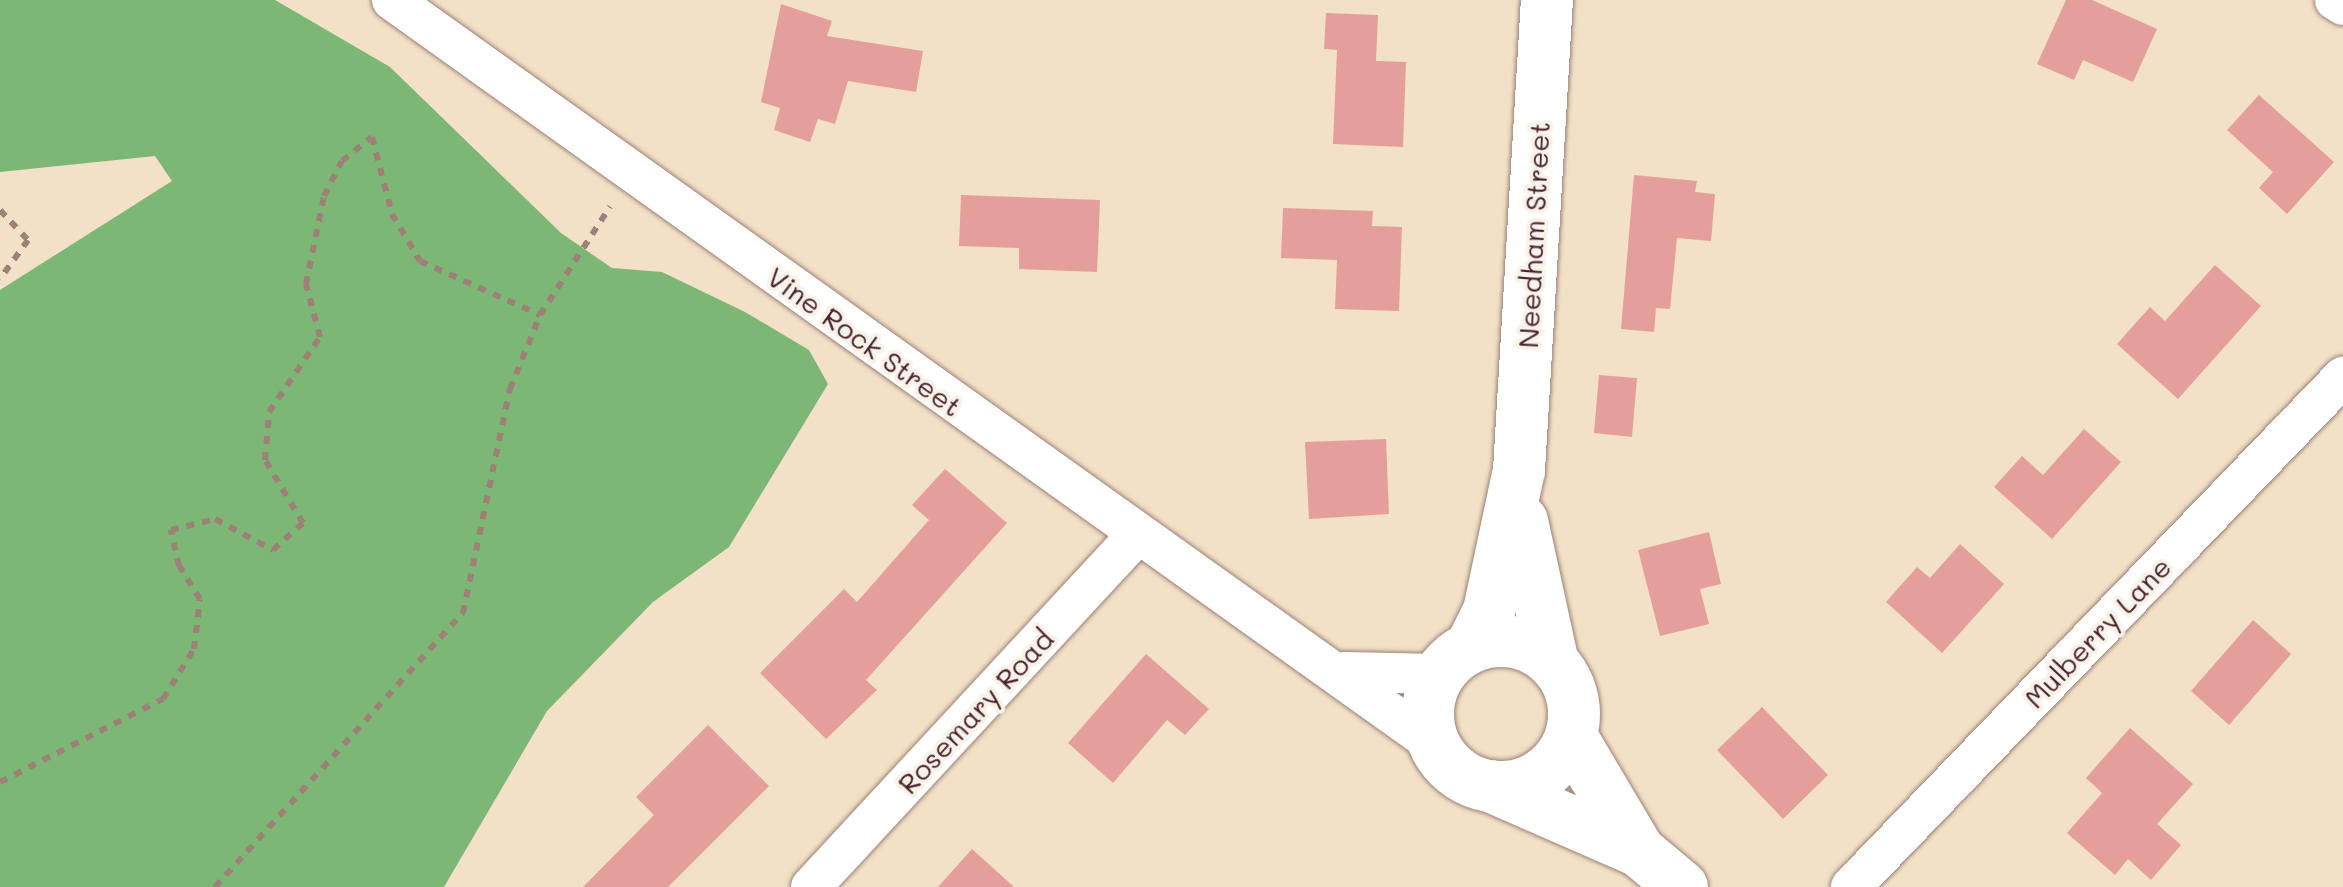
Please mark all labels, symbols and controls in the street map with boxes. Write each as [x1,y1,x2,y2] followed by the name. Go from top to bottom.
[1510,121,1556,349] street label: Needham Street
[761,259,969,423] street label: Vine Rock Street
[2017,550,2177,714] street label: Mulberry Lane
[890,622,1060,800] street label: Rosemary Road

